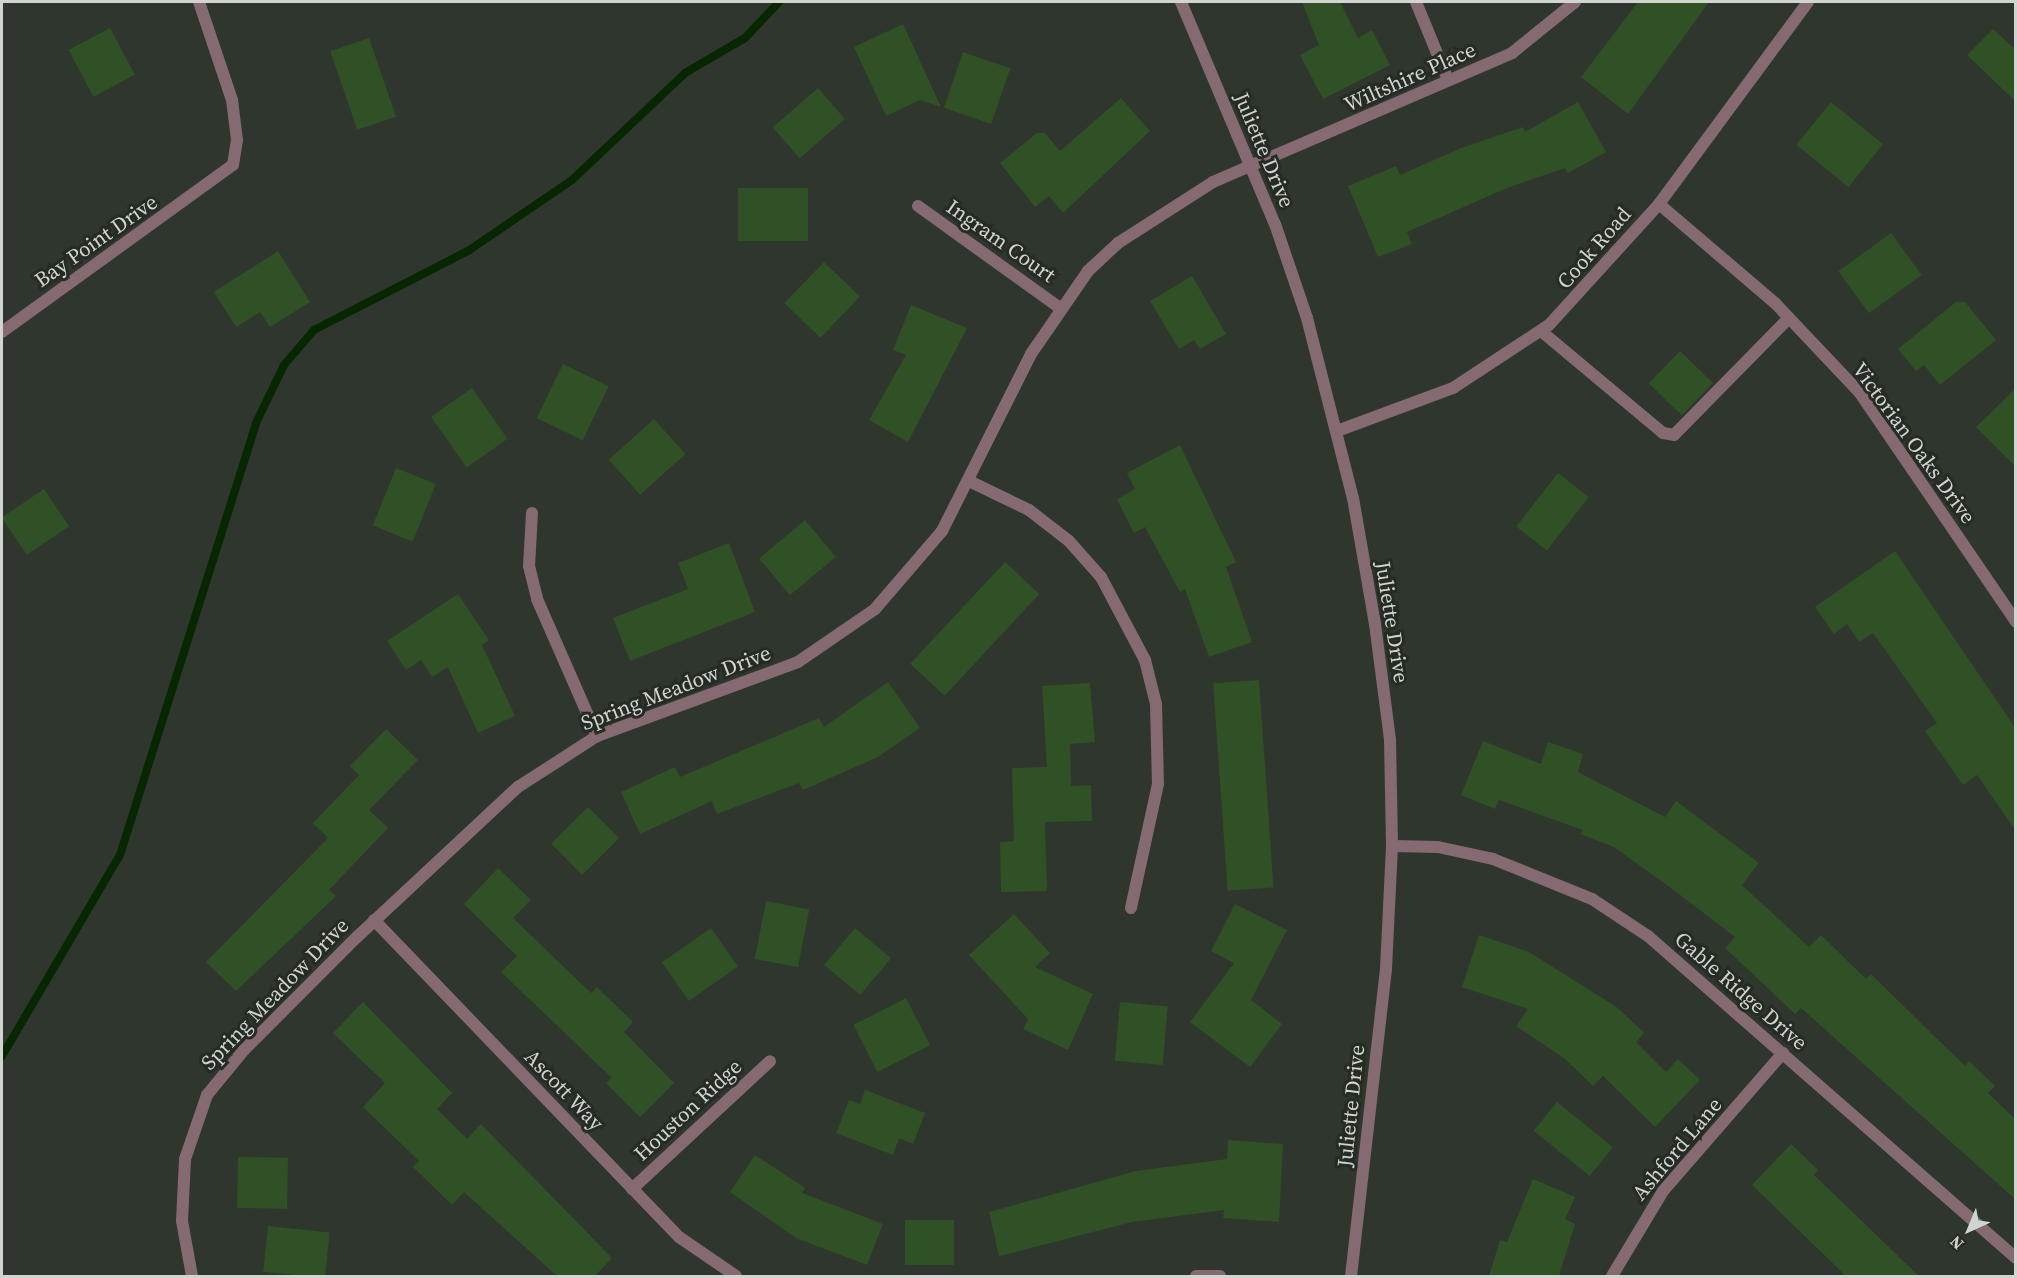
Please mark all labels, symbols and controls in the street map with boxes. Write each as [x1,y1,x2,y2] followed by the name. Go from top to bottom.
[1340,37,1480,117] street label: Wiltshire Place
[1228,89,1300,211] street label: Juliette Drive
[30,189,162,293] street label: Bay Point Drive
[942,194,1060,288] street label: Ingram Court
[1552,202,1636,294] street label: Cook Road
[1847,357,1981,529] street label: Victorian Oaks Drive
[1370,559,1414,685] street label: Juliette Drive
[578,640,774,736] street label: Spring Meadow Drive
[196,913,354,1075] street label: Spring Meadow Drive
[1670,927,1812,1055] street label: Gable Ridge Drive
[519,1044,609,1136] street label: Ascott Way
[1332,1044,1370,1168] street label: Juliette Drive
[629,1054,747,1166] street label: Houston Ridge
[1627,1093,1727,1205] street label: Ashford Lane
[1939,1200,1999,1260] north arrow
[1945,1231,1968,1255] text: N

